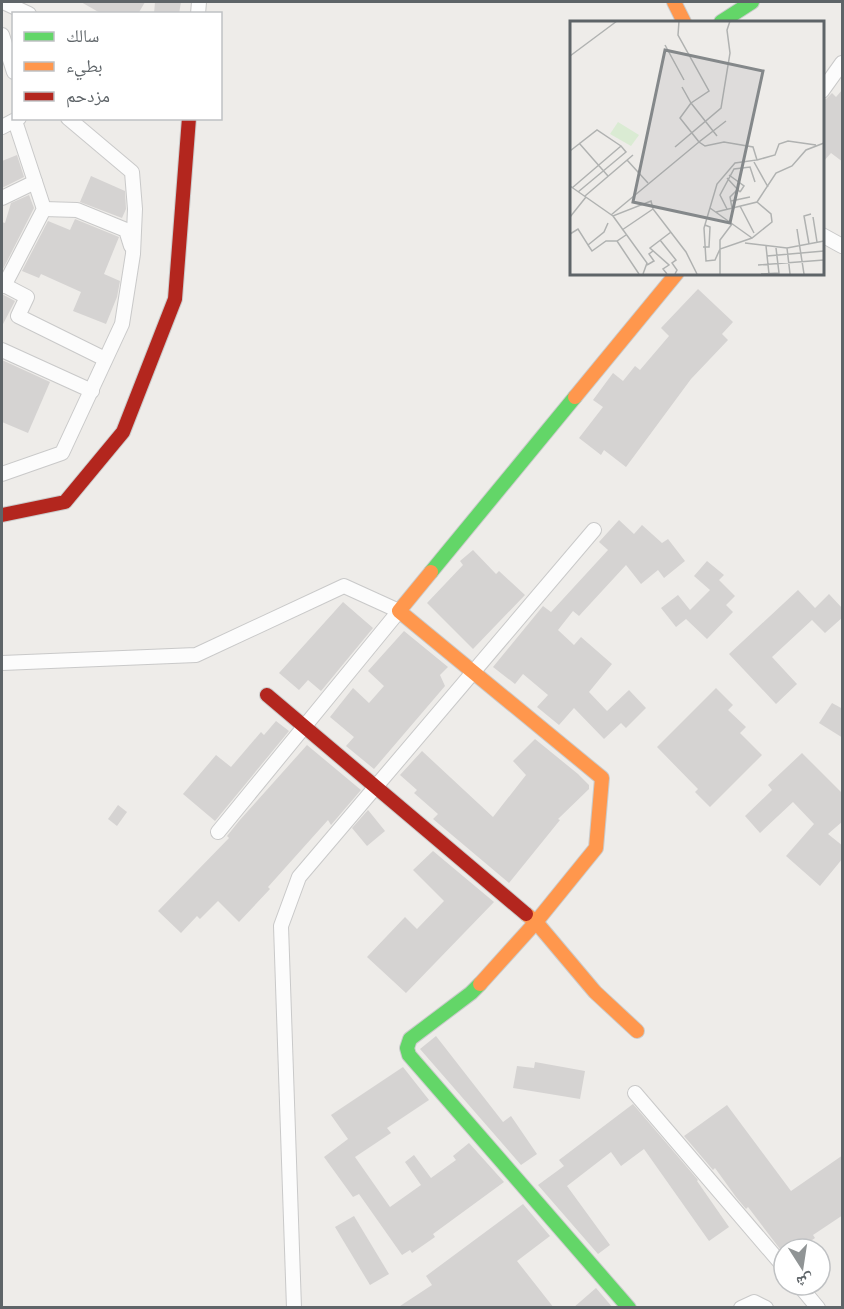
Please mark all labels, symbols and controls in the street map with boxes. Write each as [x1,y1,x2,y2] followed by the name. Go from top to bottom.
[12,12,222,120] legend
[570,21,823,274] inset map
[66,23,99,48] text: سالك
[66,53,103,81] text: بطيء
[66,83,110,108] text: مزدحم
[772,1237,832,1297] north arrow
[795,1269,816,1294] text: ش

